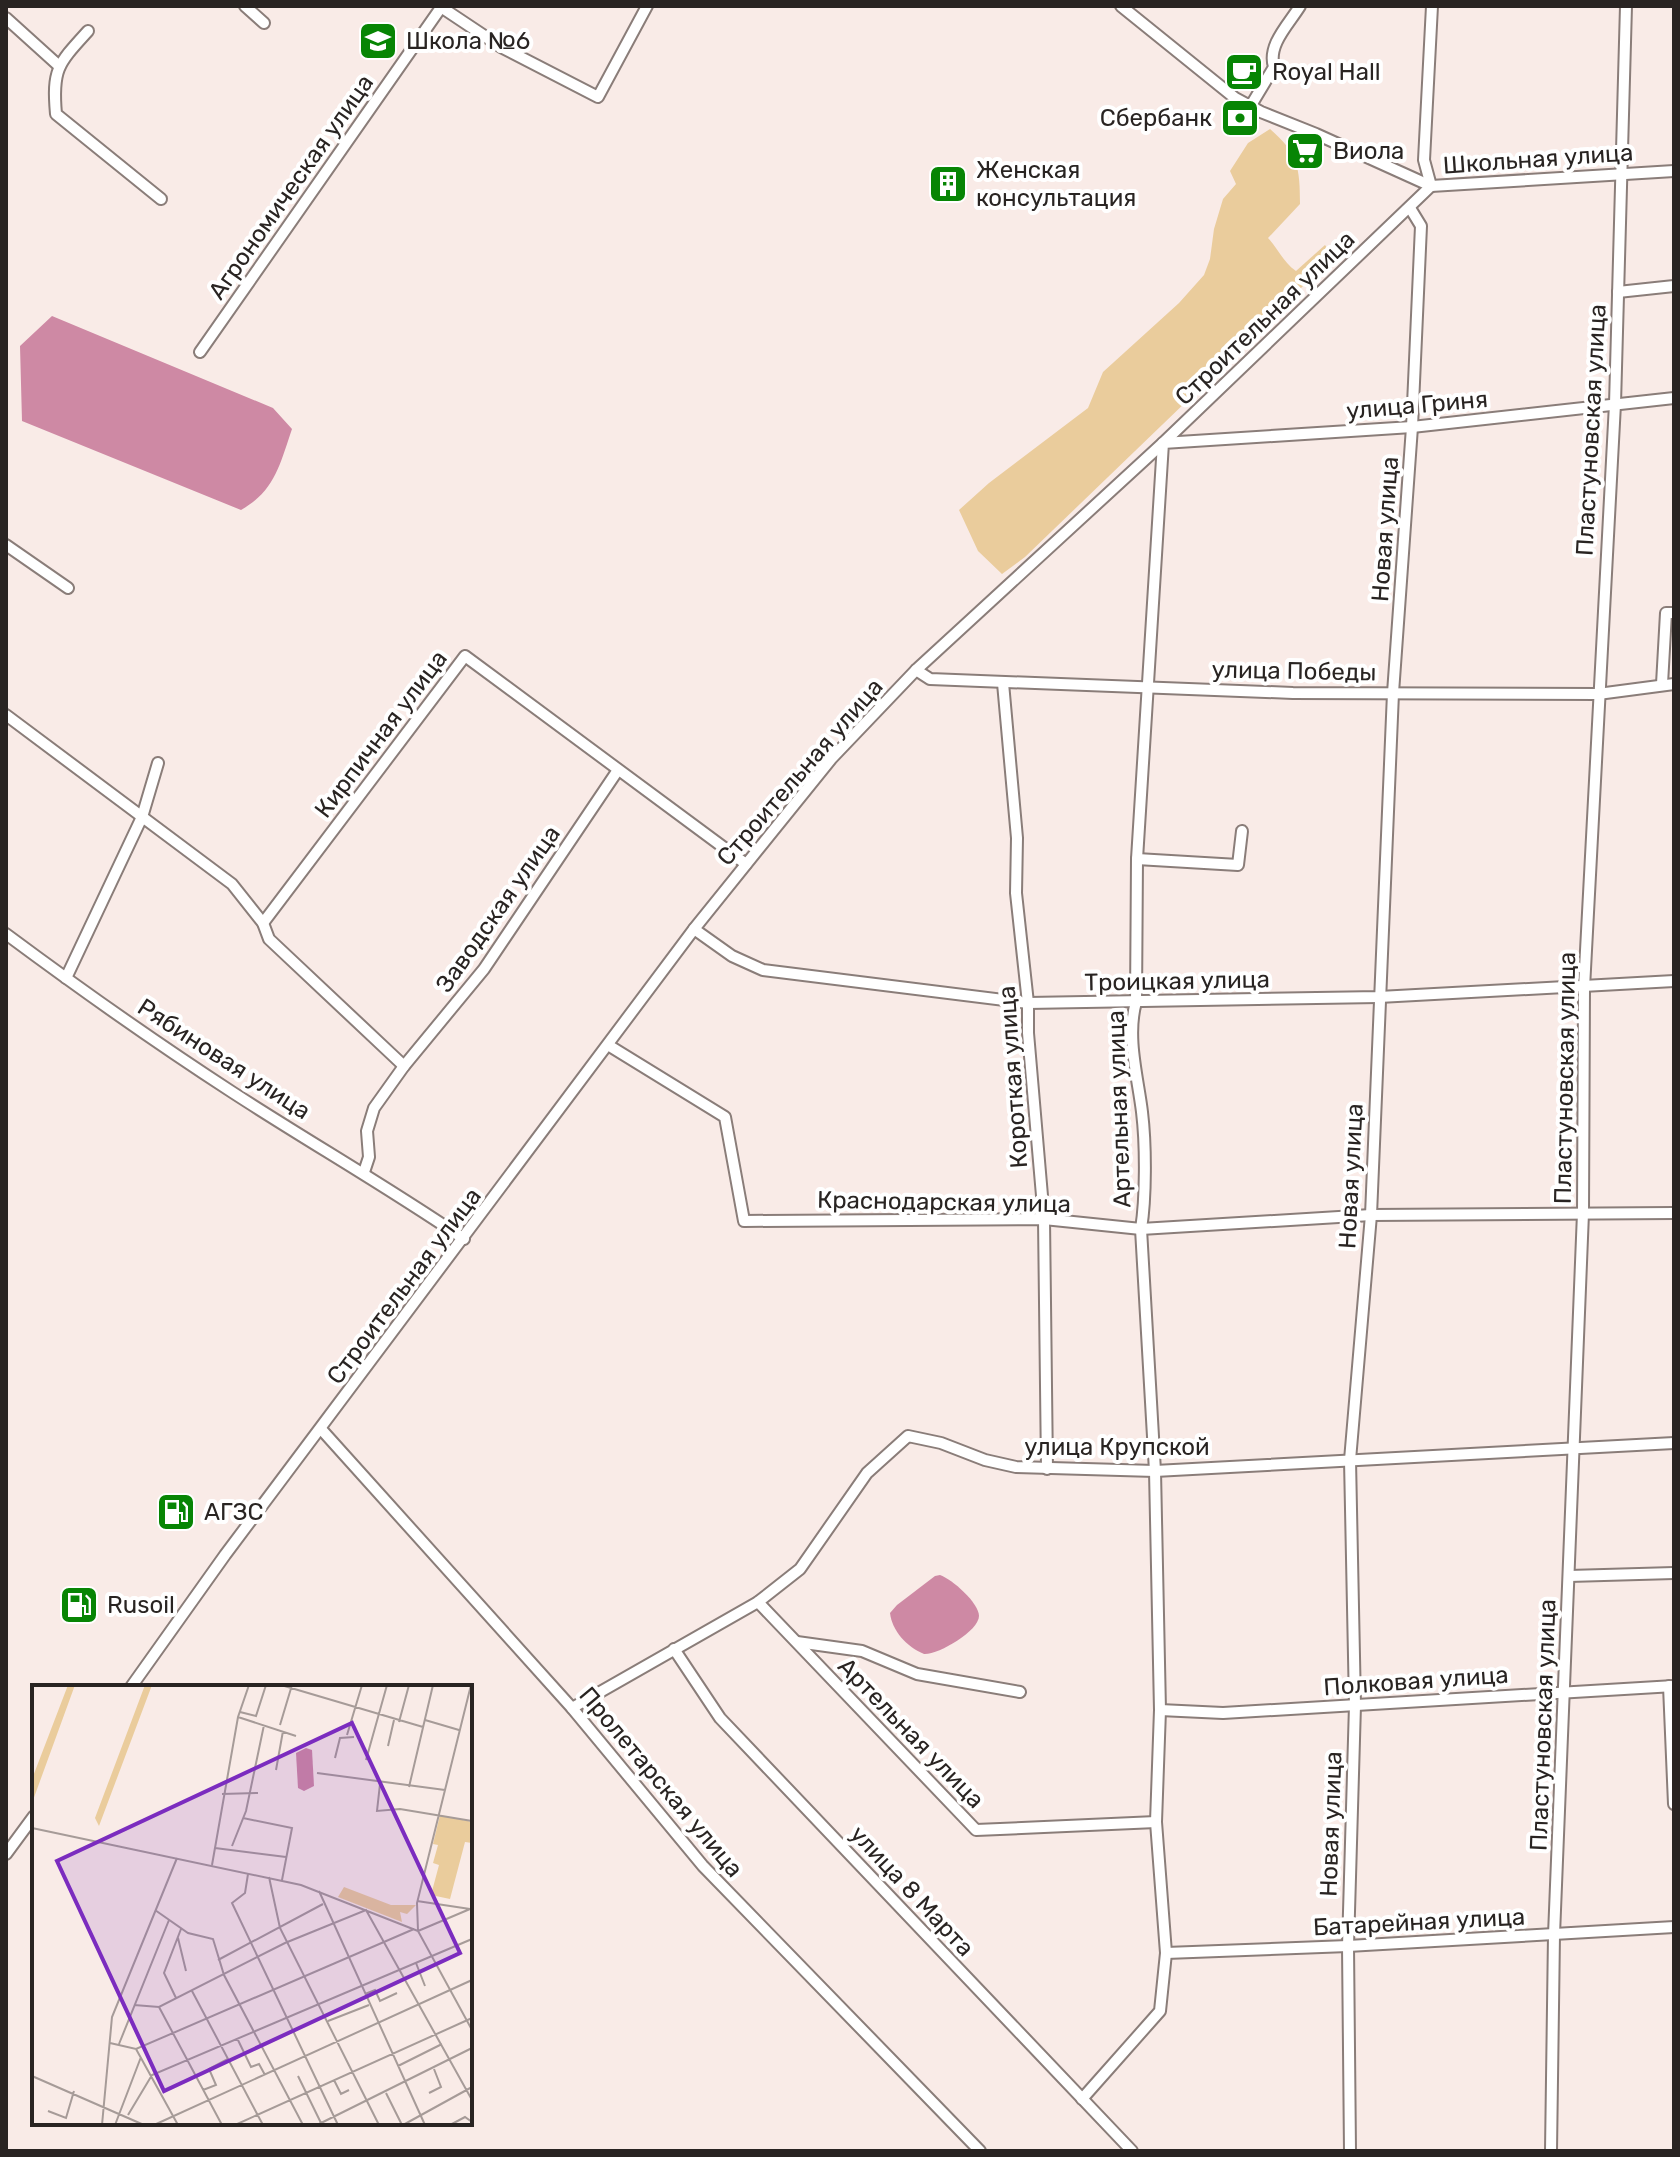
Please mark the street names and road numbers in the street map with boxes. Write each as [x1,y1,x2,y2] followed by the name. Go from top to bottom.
[203,69,379,305] street label: Агрономическая улица
[1442,138,1634,180] street label: Школьная улица
[1170,225,1360,411] street label: Строительная улица
[1570,303,1612,557] street label: Пластуновская улица
[1345,385,1489,425] street label: улица Гриня
[1366,455,1404,603] street label: Новая улица
[309,645,453,823] street label: Кирпичная улица
[1211,656,1377,686] street label: улица Победы
[711,673,889,871] street label: Строительная улица
[430,820,566,998] street label: Заводская улица
[1549,952,1581,1204] street label: Пластуновская улица
[1084,965,1270,997] street label: Троицкая улица
[993,985,1033,1169] street label: Короткая улица
[132,993,316,1125] street label: Рябиновая улица
[1102,1010,1136,1208] street label: Артельная улица
[1333,1103,1369,1249] street label: Новая улица
[321,1182,487,1390] street label: Строительная улица
[817,1186,1071,1218] street label: Краснодарская улица
[1024,1433,1210,1461] street label: улица Крупской
[1525,1598,1561,1852] street label: Пластуновская улица
[832,1652,990,1814] street label: Артельная улица
[1323,1661,1509,1701] street label: Полковая улица
[573,1681,749,1883] street label: Пролетарская улица
[1314,1751,1348,1897] street label: Новая улица
[844,1820,980,1962] street label: улица 8 Марта
[1312,1902,1526,1942] street label: Батарейная улица

